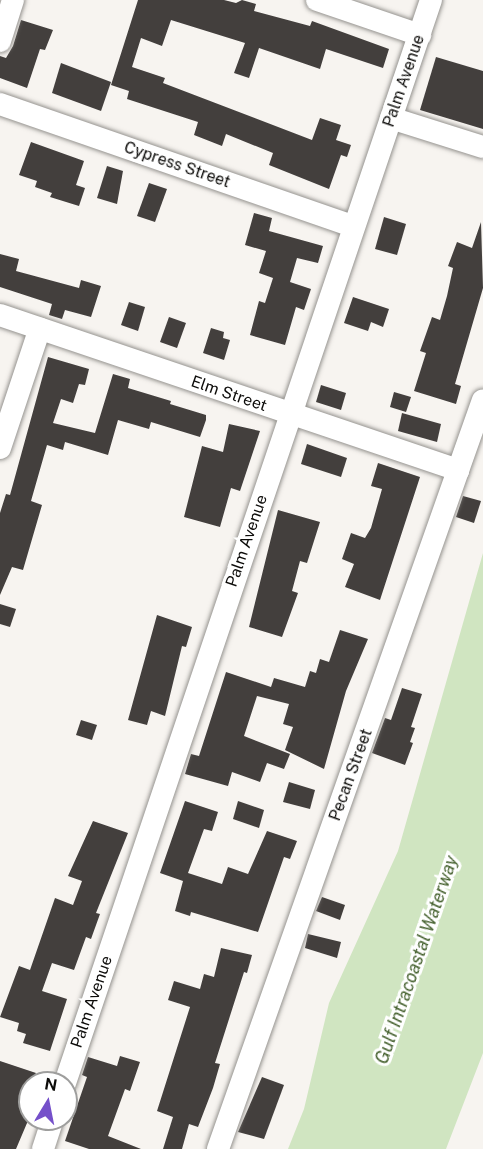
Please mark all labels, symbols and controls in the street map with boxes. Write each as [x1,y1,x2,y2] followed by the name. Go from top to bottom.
[379,32,429,130] street label: Palm Avenue
[121,138,233,192] street label: Cypress Street
[189,372,269,416] street label: Elm Street
[222,492,272,590] street label: Palm Avenue
[325,726,377,824] street label: Pecan Street
[371,853,463,1067] water label: Gulf Intracoastal Waterway
[67,953,117,1051] street label: Palm Avenue
[18,1071,78,1131] north arrow
[43,1074,59,1095] text: N

